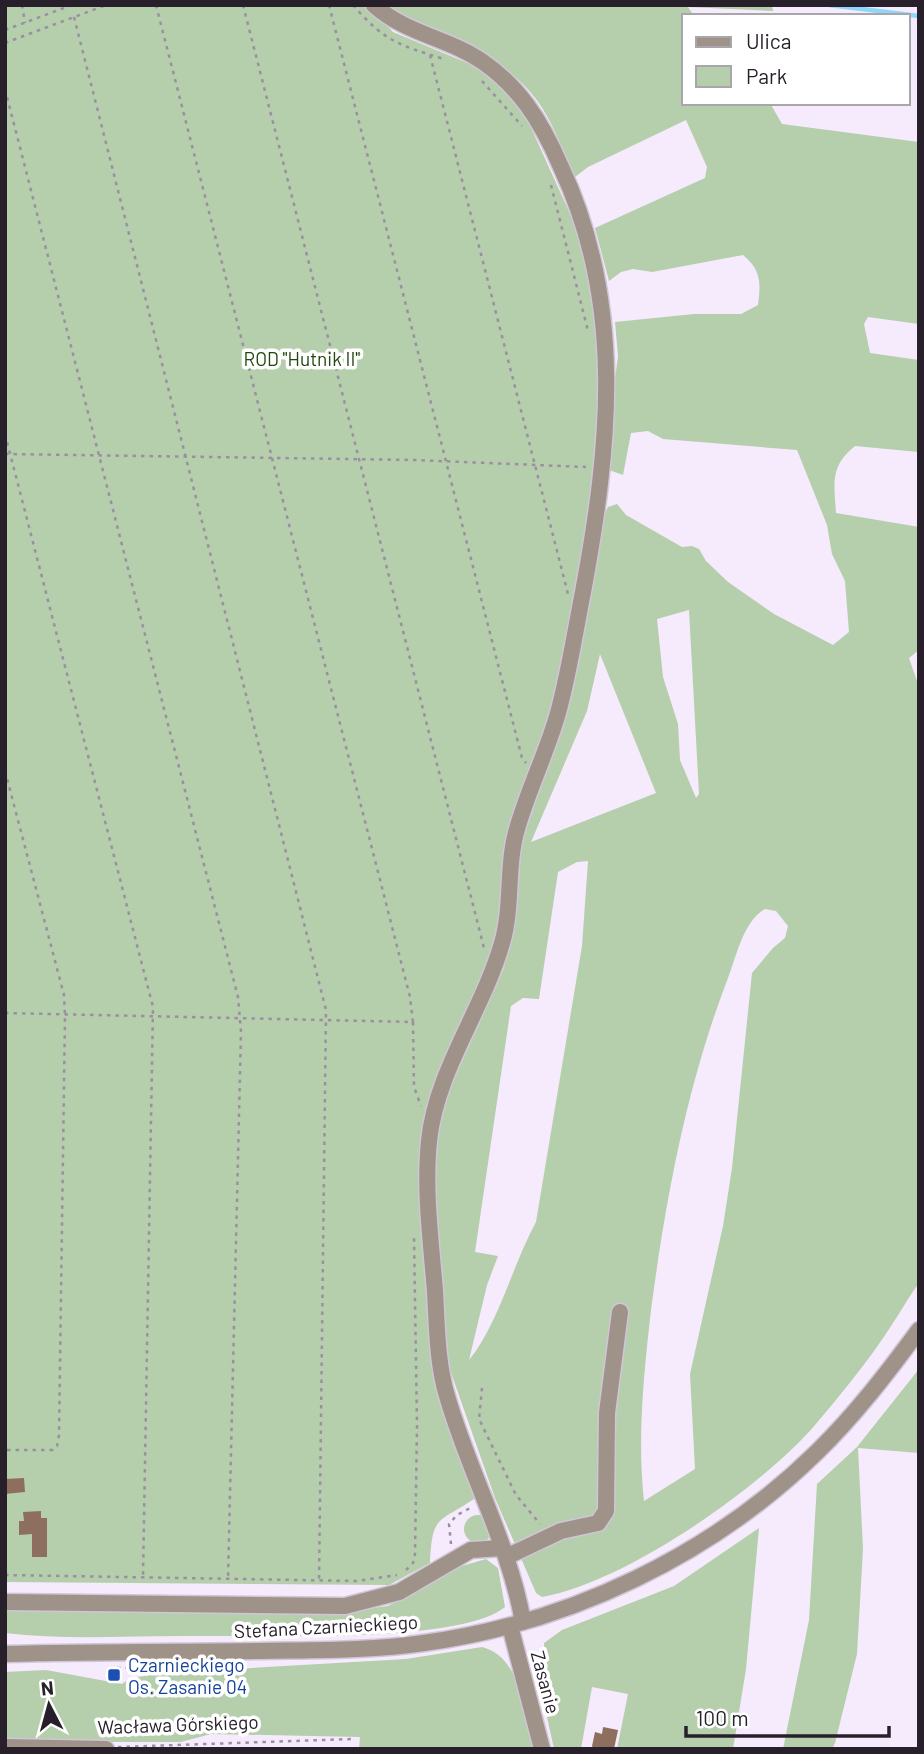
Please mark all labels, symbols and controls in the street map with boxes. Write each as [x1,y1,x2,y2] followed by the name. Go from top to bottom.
[682,14,910,105] legend
[746,28,791,53] text: Ulica
[746,63,787,88] text: Park
[244,347,360,370] park label: ROD "Hutnik II"
[233,1610,419,1642] street label: Stefana Czarnieckiego
[527,1648,565,1716] street label: Zasanie
[128,1653,247,1698] place label: Czarnieckiego Os. Zasanie 04
[106,1667,122,1683] marker: Czarnieckiego Os. Zasanie 04
[14,1670,84,1740] north arrow
[40,1675,55,1700] text: N
[686,1694,889,1738] scale bar
[696,1705,749,1730] text: 100 m
[97,1710,259,1738] street label: Wacława Górskiego

